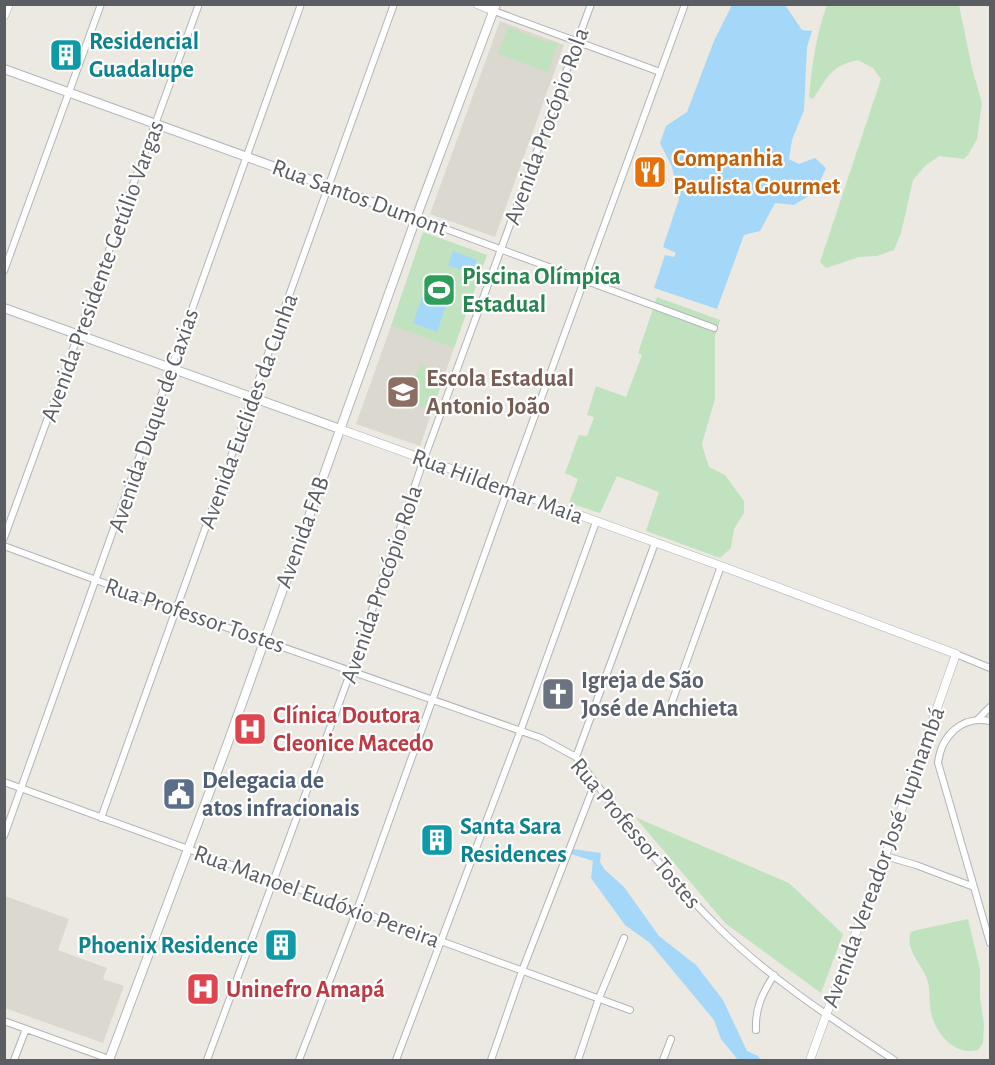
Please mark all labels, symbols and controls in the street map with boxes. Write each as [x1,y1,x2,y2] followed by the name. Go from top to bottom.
[500,25,594,228] street label: Avenida Procópio Rola
[89,30,199,82] place label: Residencial Guadalupe
[48,37,84,73] building icon: Residencial Guadalupe
[37,118,169,425] street label: Avenida Presidente Getúlio Vargas
[673,147,840,199] place label: Companhia Paulista Gourmet
[632,154,668,190] restaurant icon: Companhia Paulista Gourmet
[269,155,451,241] street label: Rua Santos Dumont
[462,265,621,317] place label: Piscina Olímpica Estadual
[421,272,457,308] sports icon: Piscina Olímpica Estadual
[195,291,303,532] street label: Avenida Euclides da Cunha
[104,306,203,535] street label: Avenida Duque de Caxias
[426,367,574,419] place label: Escola Estadual Antonio João
[385,374,421,410] school or university icon: Escola Estadual Antonio João
[409,445,586,529] street label: Rua Hildemar Maia
[272,473,334,591] street label: Avenida FAB
[337,482,427,686] street label: Avenida Procópio Rola
[102,574,288,658] street label: Rua Professor Tostes
[581,669,738,721] place label: Igreja de São José de Anchieta
[540,676,576,712] church icon: Igreja de São José de Anchieta
[273,704,434,756] place label: Clínica Doutora Cleonice Macedo
[818,704,950,1011] street label: Avenida Vereador José Tupinambá
[232,711,268,747] hospital icon: Clínica Doutora Cleonice Macedo
[566,754,705,913] street label: Rua Professor Tostes
[202,769,359,821] place label: Delegacia de atos infracionais
[161,776,197,812] public building icon: Delegacia de atos infracionais
[460,815,567,867] place label: Santa Sara Residences
[419,822,455,858] building icon: Santa Sara Residences
[191,841,443,953] street label: Rua Manoel Eudóxio Pereira
[263,927,299,963] building icon: Phoenix Residence
[78,934,258,958] place label: Phoenix Residence
[185,971,221,1007] hospital icon: Uninefro Amapá
[226,978,385,1002] place label: Uninefro Amapá

